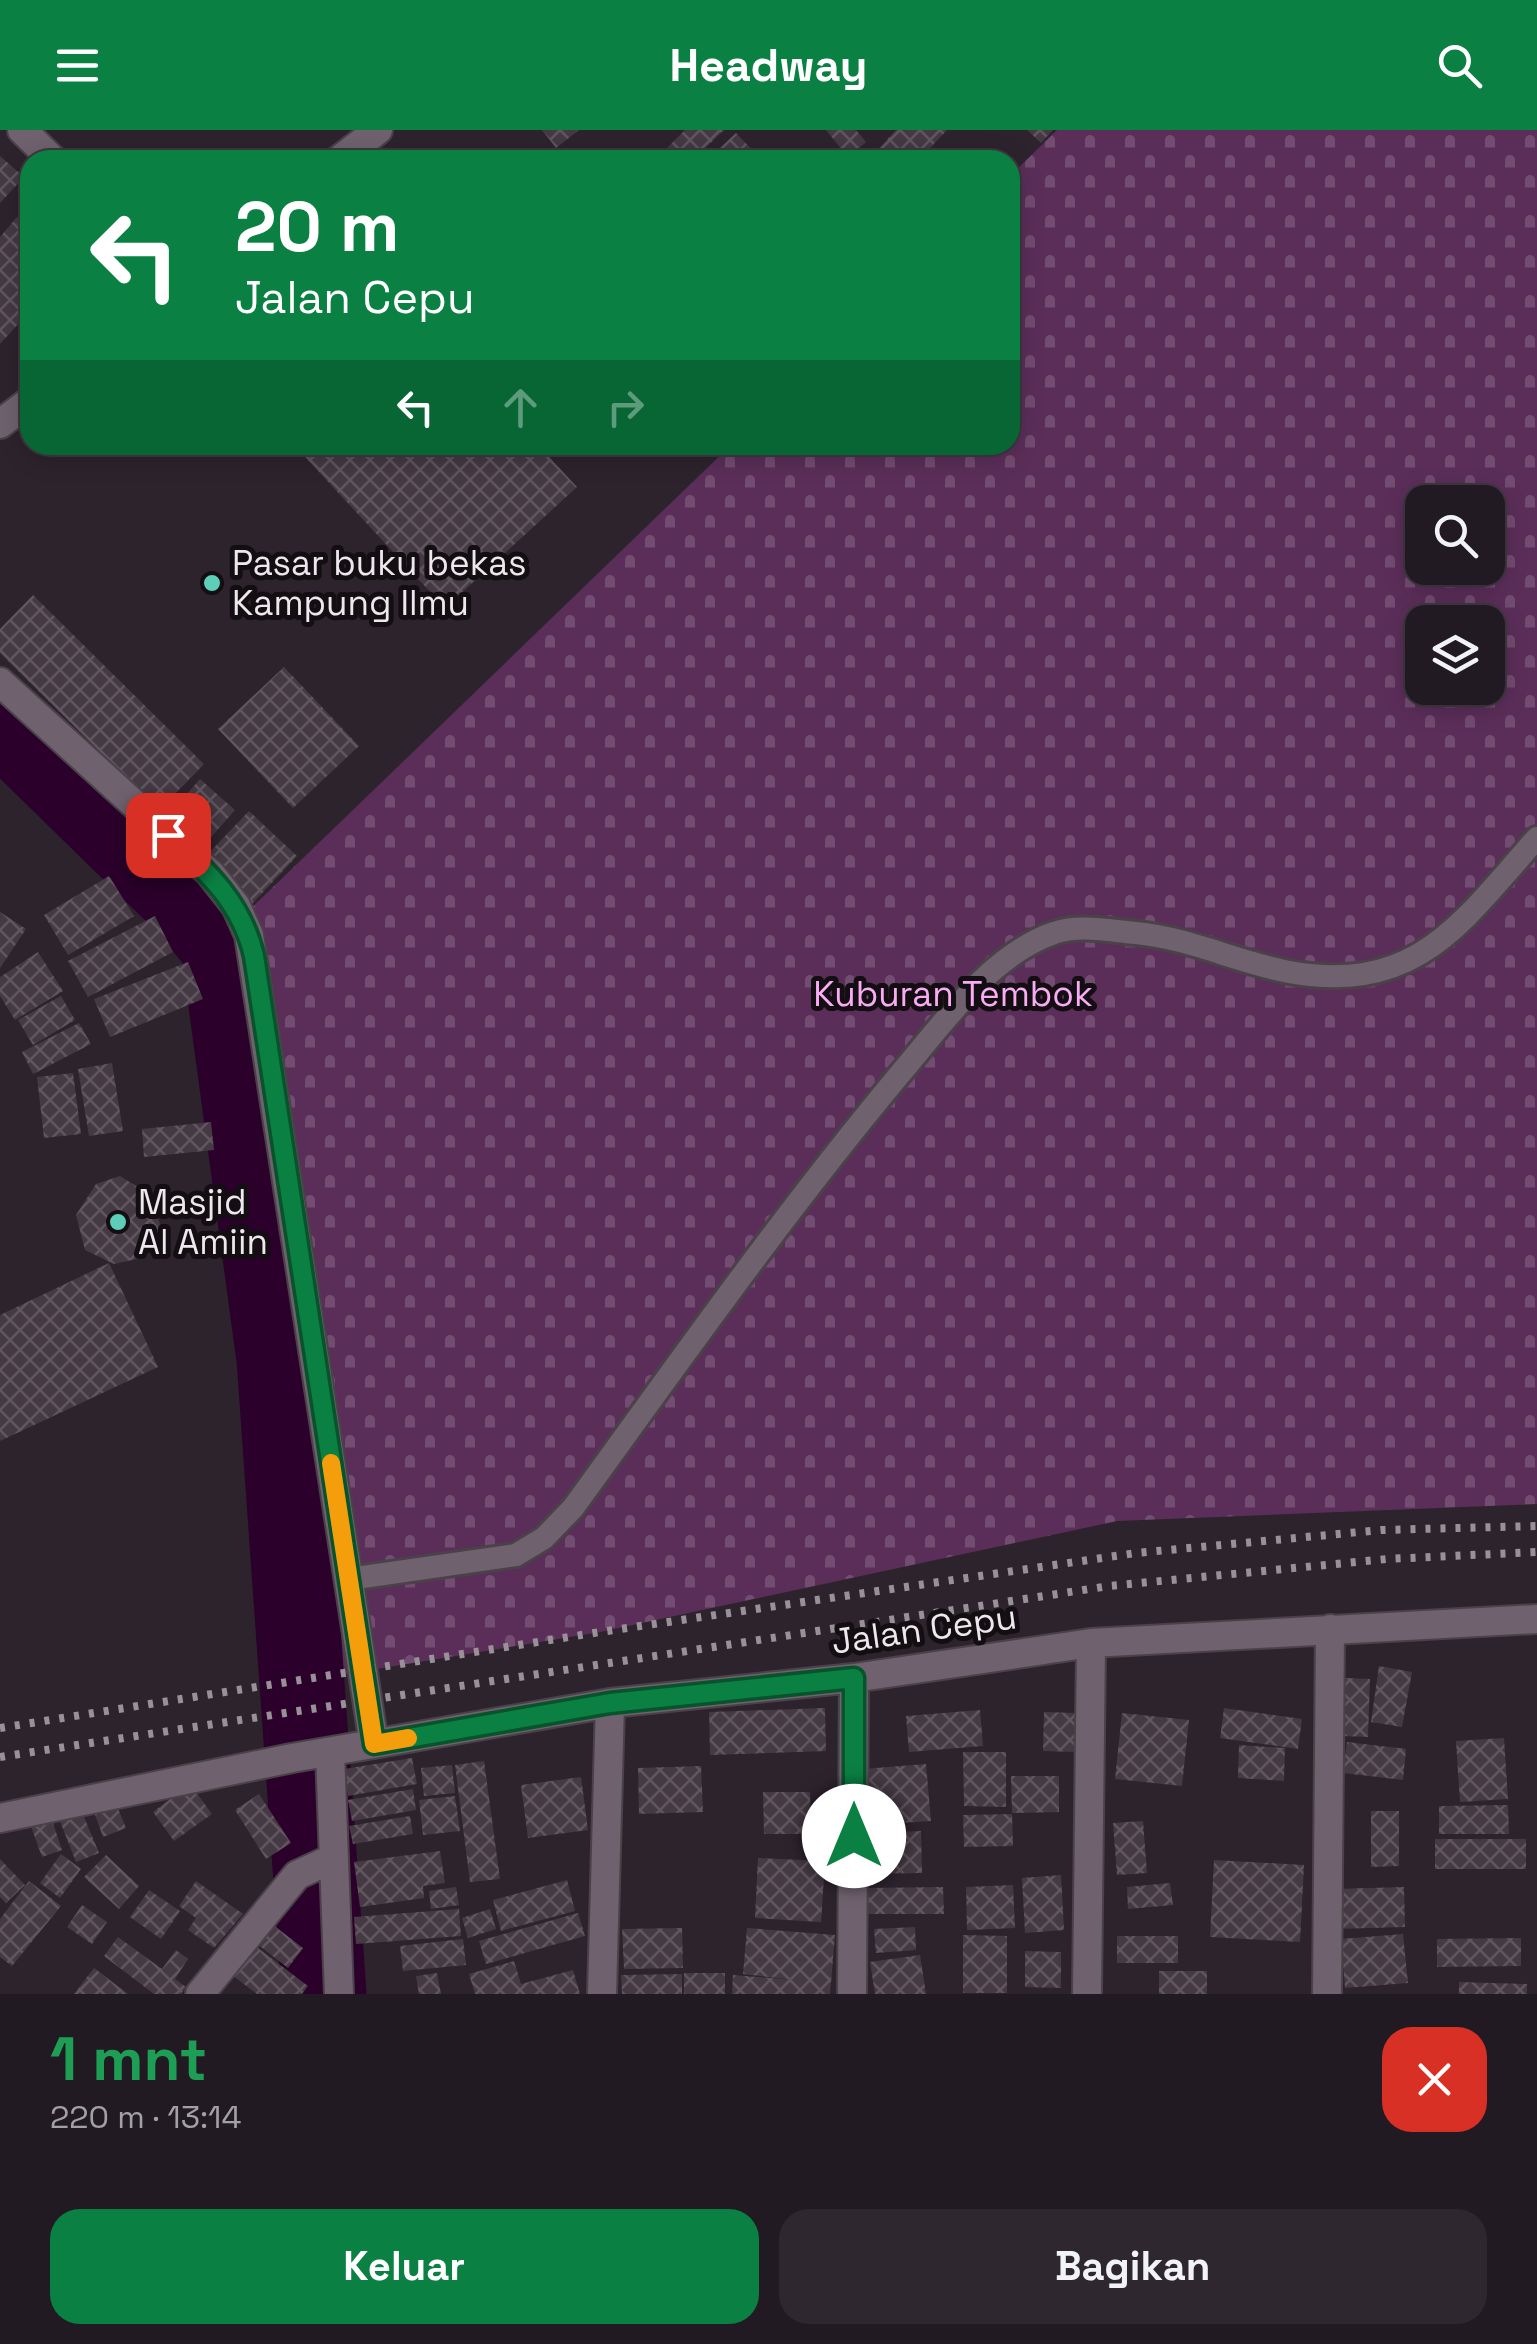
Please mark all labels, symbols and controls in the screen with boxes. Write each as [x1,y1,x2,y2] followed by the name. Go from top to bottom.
[669,37,868,94] text: Headway
[50,38,105,93] icon: menu
[1432,38,1487,93] icon: search
[235,182,400,271] text: 20 m
[70,190,200,320] icon: left
[235,269,475,326] text: Jalan Cepu
[388,380,443,435] icon: left
[493,380,548,435] icon: ahead
[598,380,653,435] icon: right
[1405,485,1505,705] map controls
[1405,485,1505,585] button: search
[232,541,527,625] place label: Pasar buku bekas Kampung Ilmu
[201,572,223,594] marker: Pasar buku bekas Kampung Ilmu
[1405,605,1505,705] button: layers
[126,793,211,878] pin
[141,808,196,863] icon: arrive
[813,972,1093,1016] park label: Kuburan Tembok
[138,1180,268,1264] place label: Masjid Al Amiin
[107,1211,129,1233] marker: Masjid Al Amiin
[829,1594,1019,1664] street label: Jalan Cepu
[802,1784,906,1888] position arrow
[50,2021,207,2098] text: 1 mnt
[1382,2027,1487,2132] button: close
[50,2097,241,2137] text: 220 m · 13:14
[50,2209,759,2324] button: Keluar
[779,2209,1487,2324] button: Bagikan

